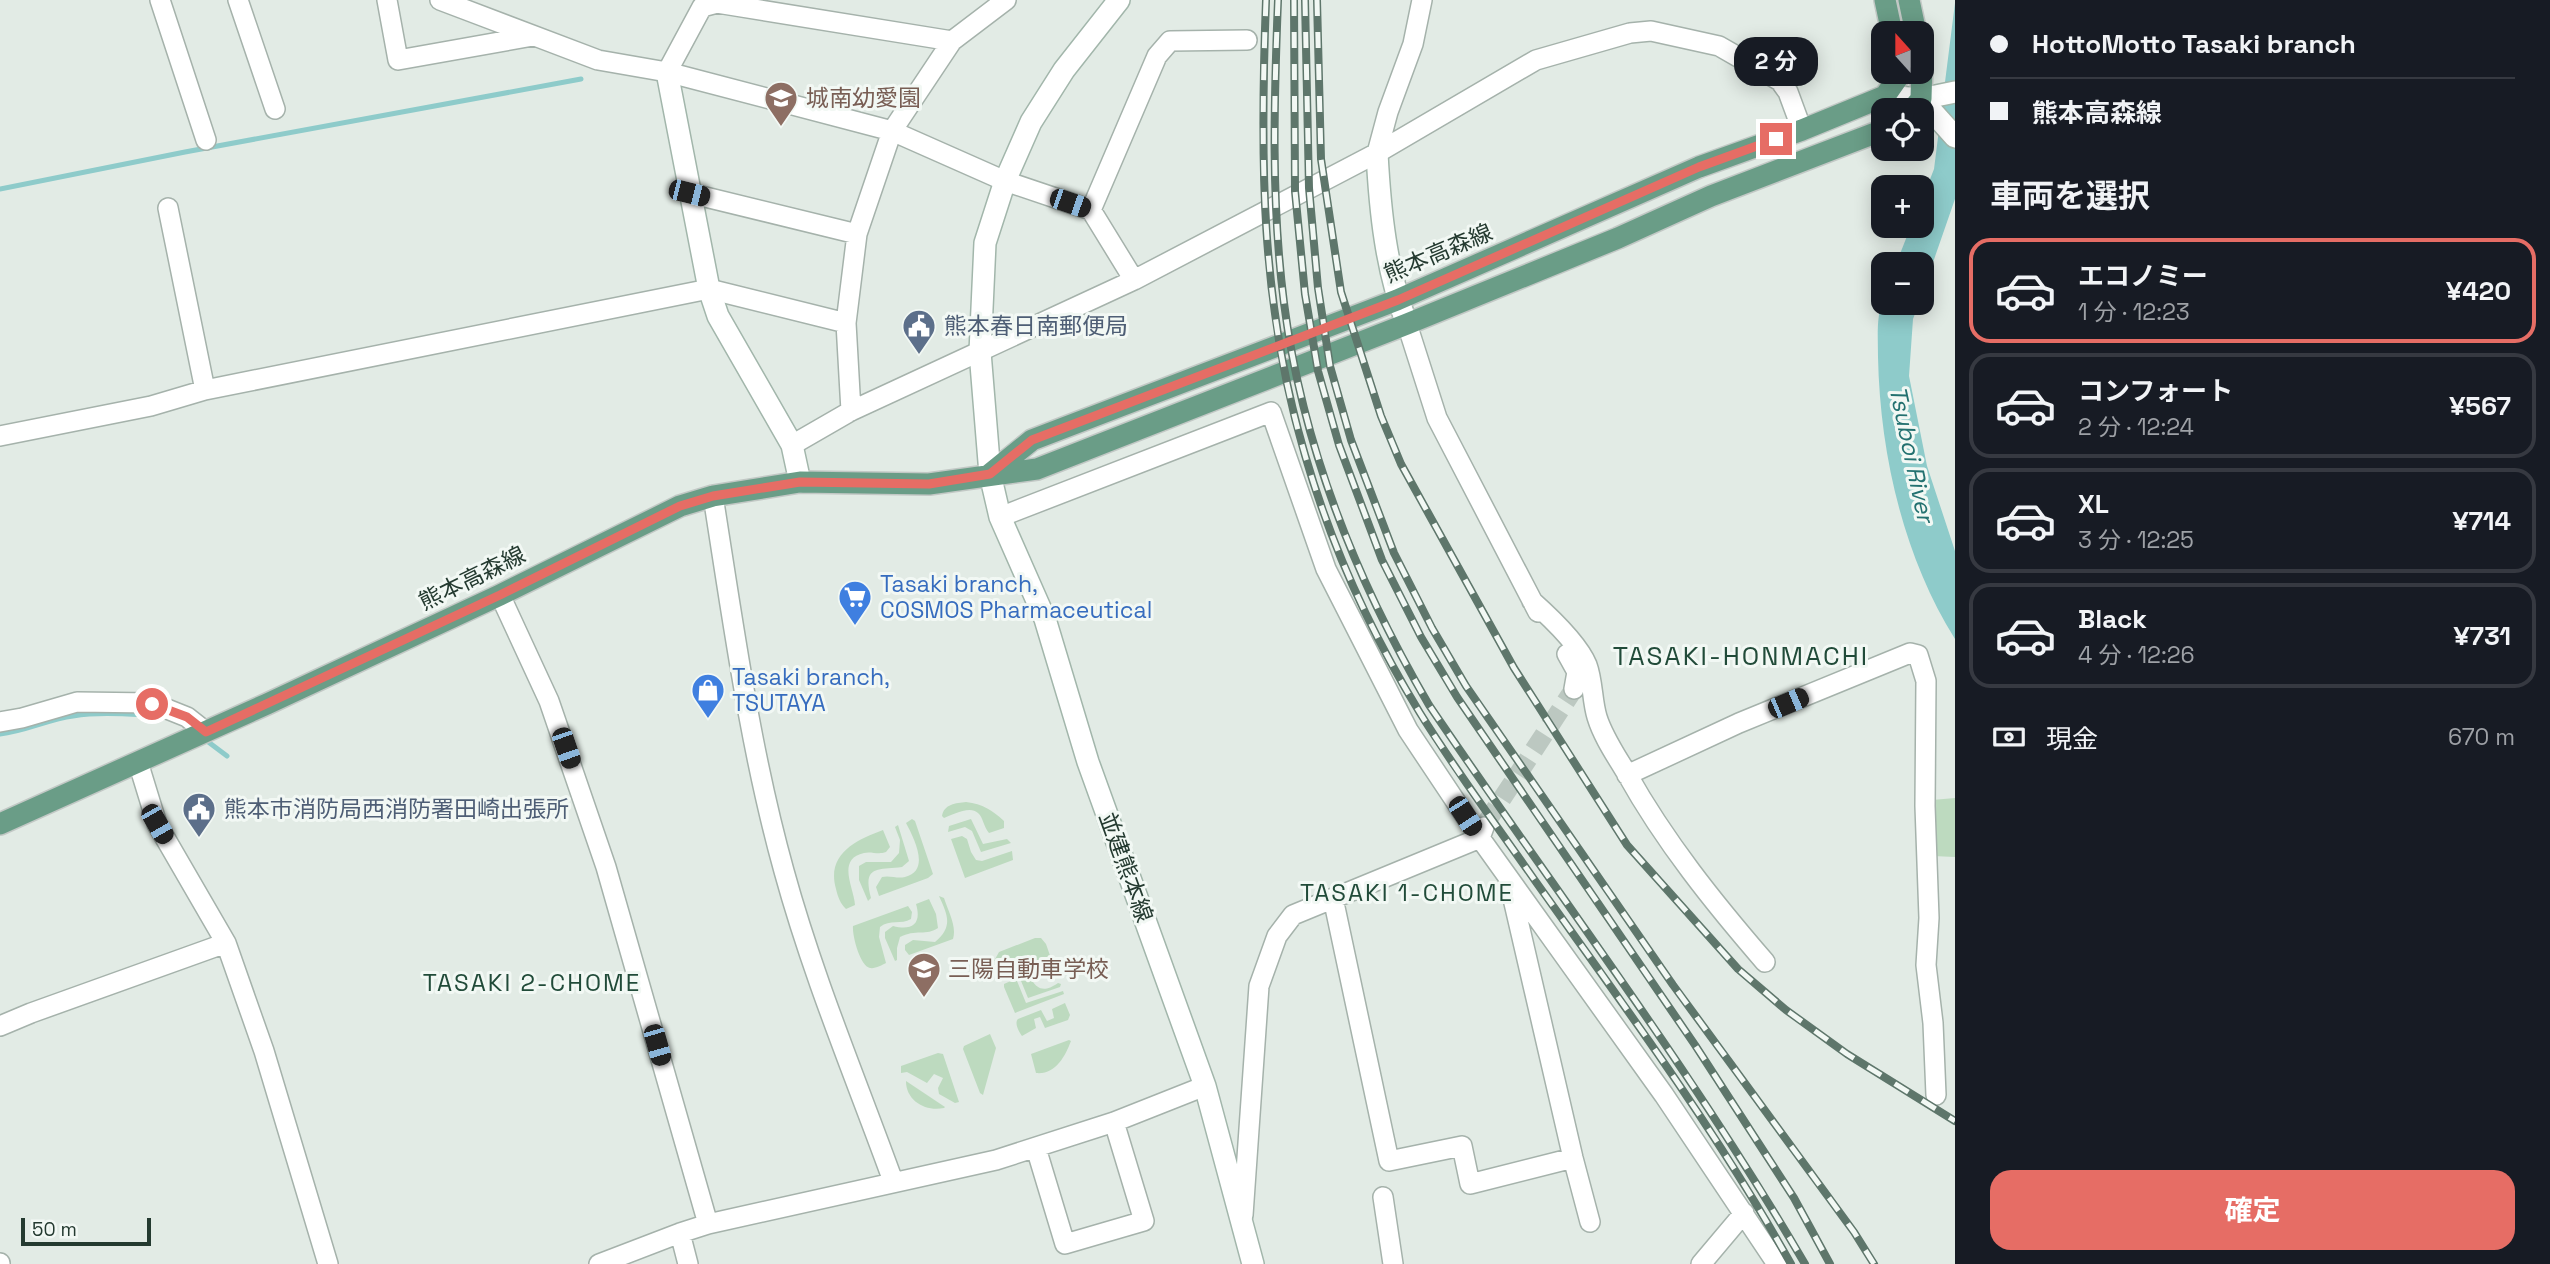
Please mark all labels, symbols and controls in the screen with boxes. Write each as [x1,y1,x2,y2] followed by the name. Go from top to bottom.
[1871,21,1934,84] north arrow
[1871,21,1934,315] map controls
[2032,27,2356,61] text: HottoMotto Tasaki branch
[1734,38,1818,86] callout: 2 分
[1755,46,1797,76] text: 2 分
[762,79,800,128] school or university icon: 城南幼愛園
[806,83,921,113] place label: 城南幼愛園
[2032,96,2162,130] text: 熊本高森線
[1871,98,1934,161] button: locate
[1760,123,1792,155] route end
[1871,175,1934,238] button: +
[1990,176,2150,216] text: 車両を選択
[667,178,712,208] car
[1047,186,1094,220] car
[1379,217,1497,289] street label: 熊本高森線
[1871,252,1934,315] button: −
[1994,259,2057,322] icon: car
[2078,259,2208,293] text: エコノミー
[2446,274,2511,308] text: ¥420
[2078,297,2190,327] text: 1 分 · 12:23
[900,307,938,356] public building icon: 熊本春日南郵便局
[944,311,1128,341] place label: 熊本春日南郵便局
[1994,374,2057,437] icon: car
[2078,374,2233,408] text: コンフォート
[1882,383,1942,528] water label: Tsuboi River
[2449,389,2511,423] text: ¥567
[2078,412,2194,442] text: 2 分 · 12:24
[2078,487,2109,521] text: XL
[1994,489,2057,552] icon: car
[2452,504,2511,538] text: ¥714
[2078,525,2194,555] text: 3 分 · 12:25
[414,539,530,617] street label: 熊本高森線
[880,569,1152,625] place label: Tasaki branch, COSMOS Pharmaceutical
[836,578,874,627] supermarket icon: Tasaki branch, COSMOS Pharmaceutical
[2078,602,2147,636] text: Black
[1994,604,2057,667] icon: car
[2453,619,2511,653] text: ¥731
[1613,639,1869,673] district label: TASAKI-HONMACHI
[2078,640,2195,670] text: 4 分 · 12:26
[732,662,890,718] place label: Tasaki branch, TSUTAYA
[689,671,727,720] shop icon: Tasaki branch, TSUTAYA
[1765,685,1812,721] car
[136,688,168,720] route start
[1990,718,2028,756] icon: cash
[2046,722,2098,756] text: 現金
[2448,722,2515,752] text: 670 m
[550,725,583,771] car
[180,790,218,839] public building icon: 熊本市消防局西消防署田崎出張所
[1445,793,1486,839] car
[224,794,569,824] place label: 熊本市消防局西消防署田崎出張所
[138,801,177,847] car
[1092,808,1160,926] street label: 並建熊本線
[1300,877,1514,908] district label: TASAKI 1-CHOME
[905,950,943,999] school or university icon: 三陽自動車学校
[948,954,1109,984] place label: 三陽自動車学校
[423,967,641,998] district label: TASAKI 2-CHOME
[642,1022,673,1068] car
[1990,1170,2515,1250] button: 確定
[21,1215,150,1247] scale bar
[32,1217,77,1242] text: 50 m

